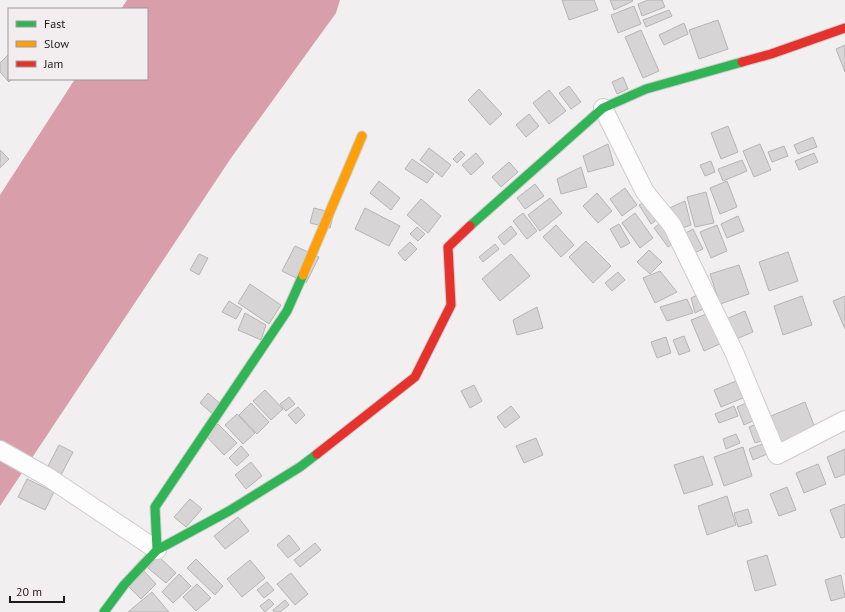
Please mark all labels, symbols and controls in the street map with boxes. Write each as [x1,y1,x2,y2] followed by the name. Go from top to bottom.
[8,8,148,80] legend
[44,16,65,31] text: Fast
[44,36,69,51] text: Slow
[43,56,63,71] text: Jam
[10,578,64,604] scale bar
[16,584,42,599] text: 20 m

